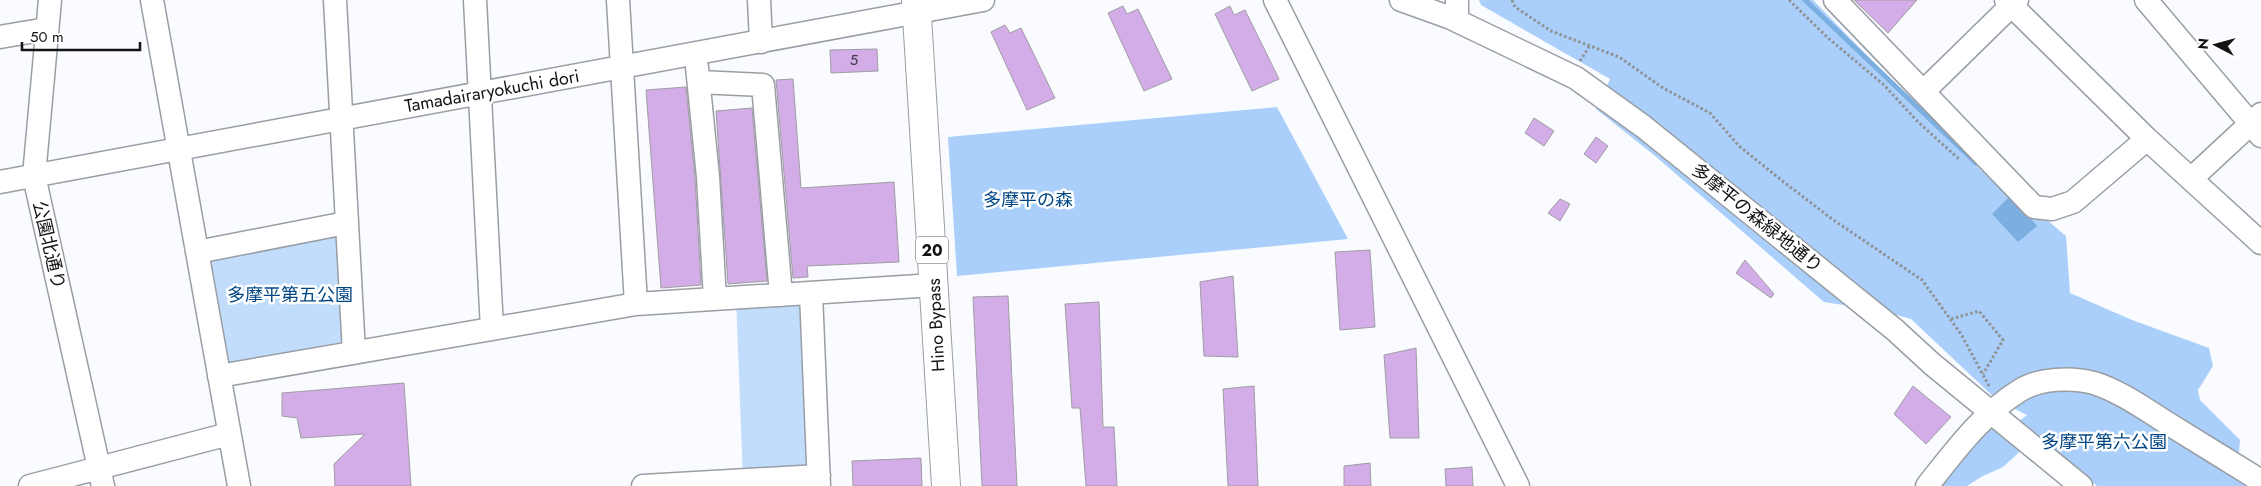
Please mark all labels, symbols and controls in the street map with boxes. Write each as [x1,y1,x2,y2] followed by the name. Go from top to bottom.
[22,20,140,52] scale bar
[2191,20,2241,70] north arrow
[30,26,64,48] text: 50 m
[2193,37,2214,50] text: N
[850,49,858,71] house number: 5
[403,63,581,119] street label: Tamadairaryokuchi dori
[1686,157,1828,279] street label: 多摩平の森緑地通り
[983,187,1073,213] park label: 多摩平の森
[26,198,72,292] street label: 公園北通り
[916,236,948,264] road number: 20
[921,278,951,372] street label: Hino Bypass
[227,282,353,308] park label: 多摩平第五公園
[2041,429,2167,455] park label: 多摩平第六公園

